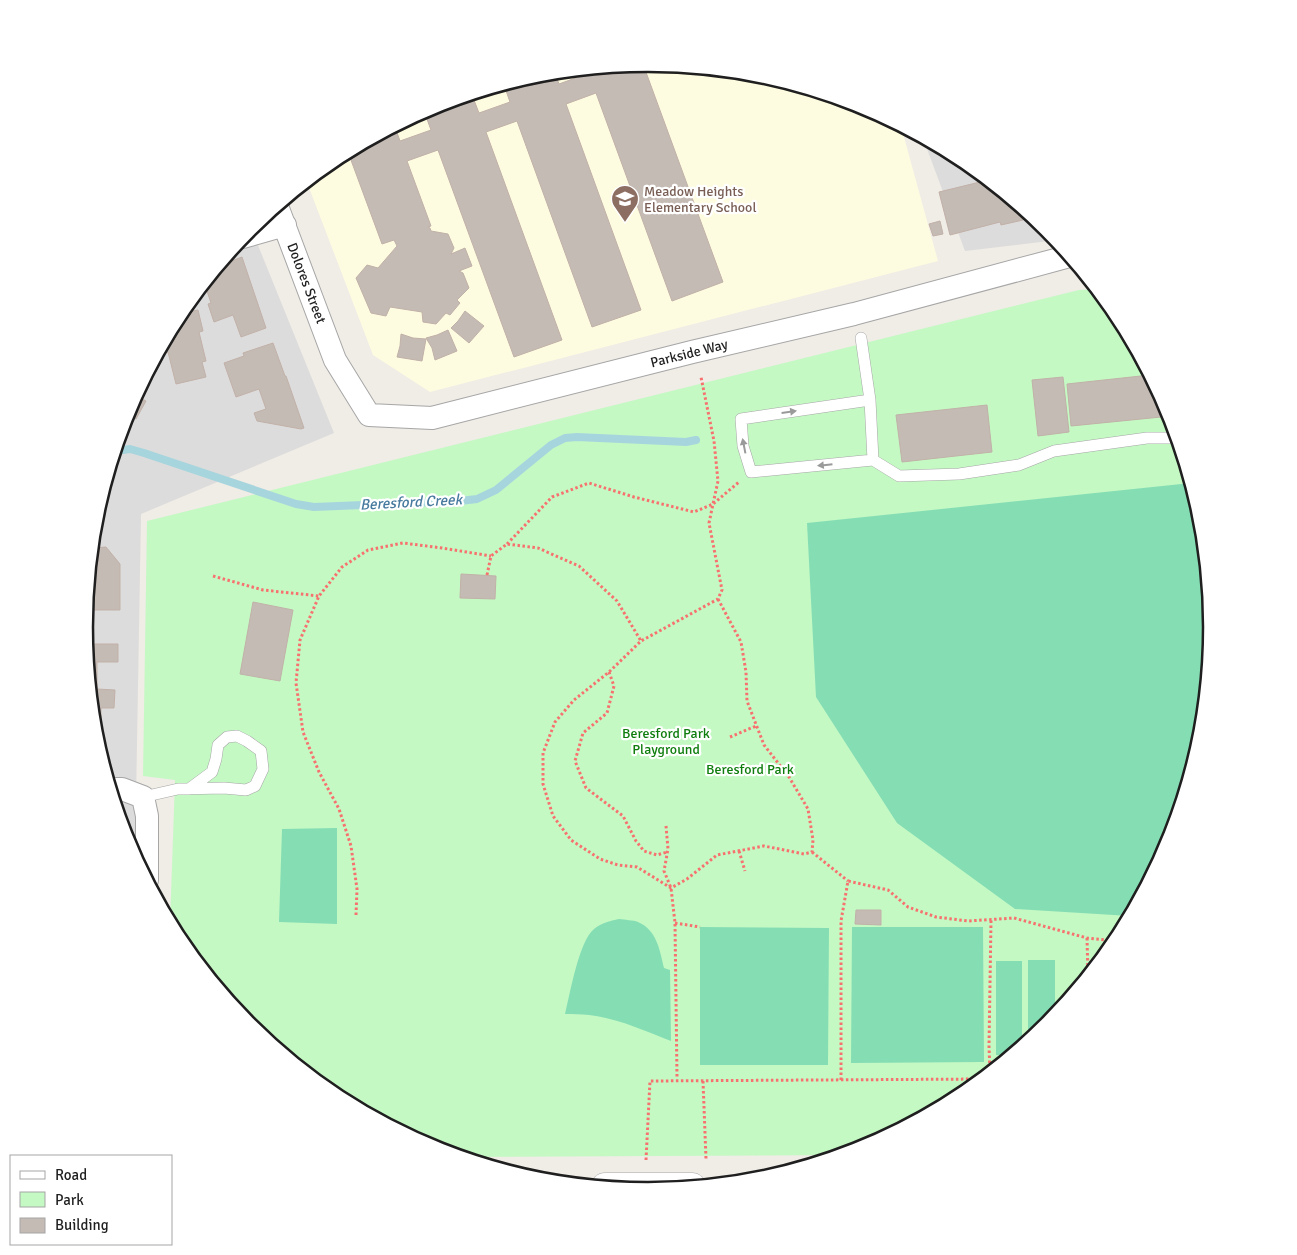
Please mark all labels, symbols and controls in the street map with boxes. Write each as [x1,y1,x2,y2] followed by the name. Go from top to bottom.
[644,183,757,216] place label: Meadow Heights Elementary School
[610,184,640,223] school or university icon: Meadow Heights Elementary School
[283,240,330,326] street label: Dolores Street
[649,336,730,371] street label: Parkside Way
[781,408,797,416] one-way arrow
[739,438,747,454] one-way arrow
[816,461,832,469] one-way arrow
[360,490,464,514] water label: Beresford Creek
[622,725,710,758] park label: Beresford Park Playground
[706,761,794,778] park label: Beresford Park
[10,1155,172,1245] legend
[55,1166,87,1184] text: Road
[55,1191,84,1209] text: Park
[55,1216,109,1234] text: Building

